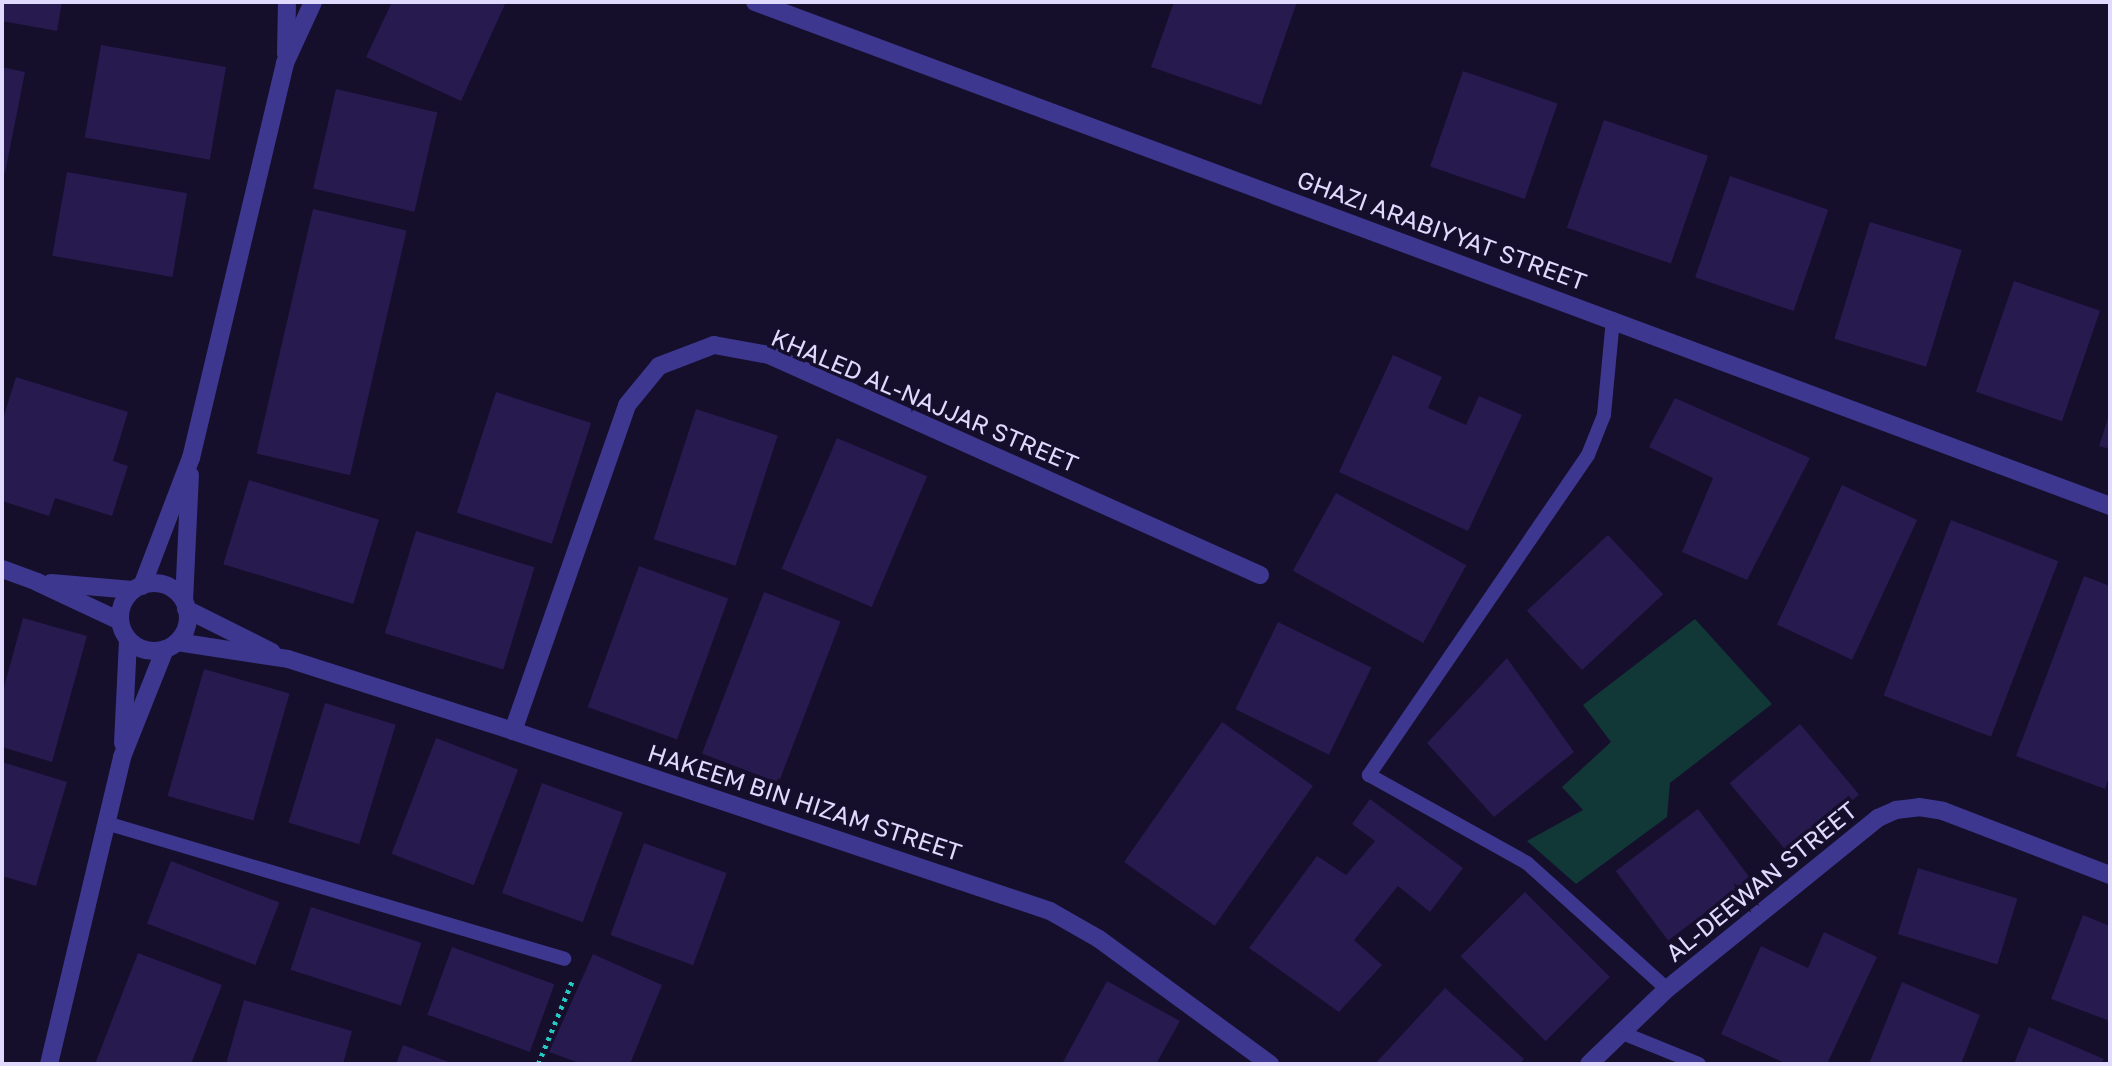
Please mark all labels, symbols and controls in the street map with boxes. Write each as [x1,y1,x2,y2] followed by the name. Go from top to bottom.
[1293,164,1591,296] street label: GHAZI ARABIYYAT STREET
[767,322,1083,478] street label: KHALED AL-NAJJAR STREET
[644,738,966,866] street label: HAKEEM BIN HIZAM STREET
[1660,795,1862,967] street label: AL-DEEWAN STREET

